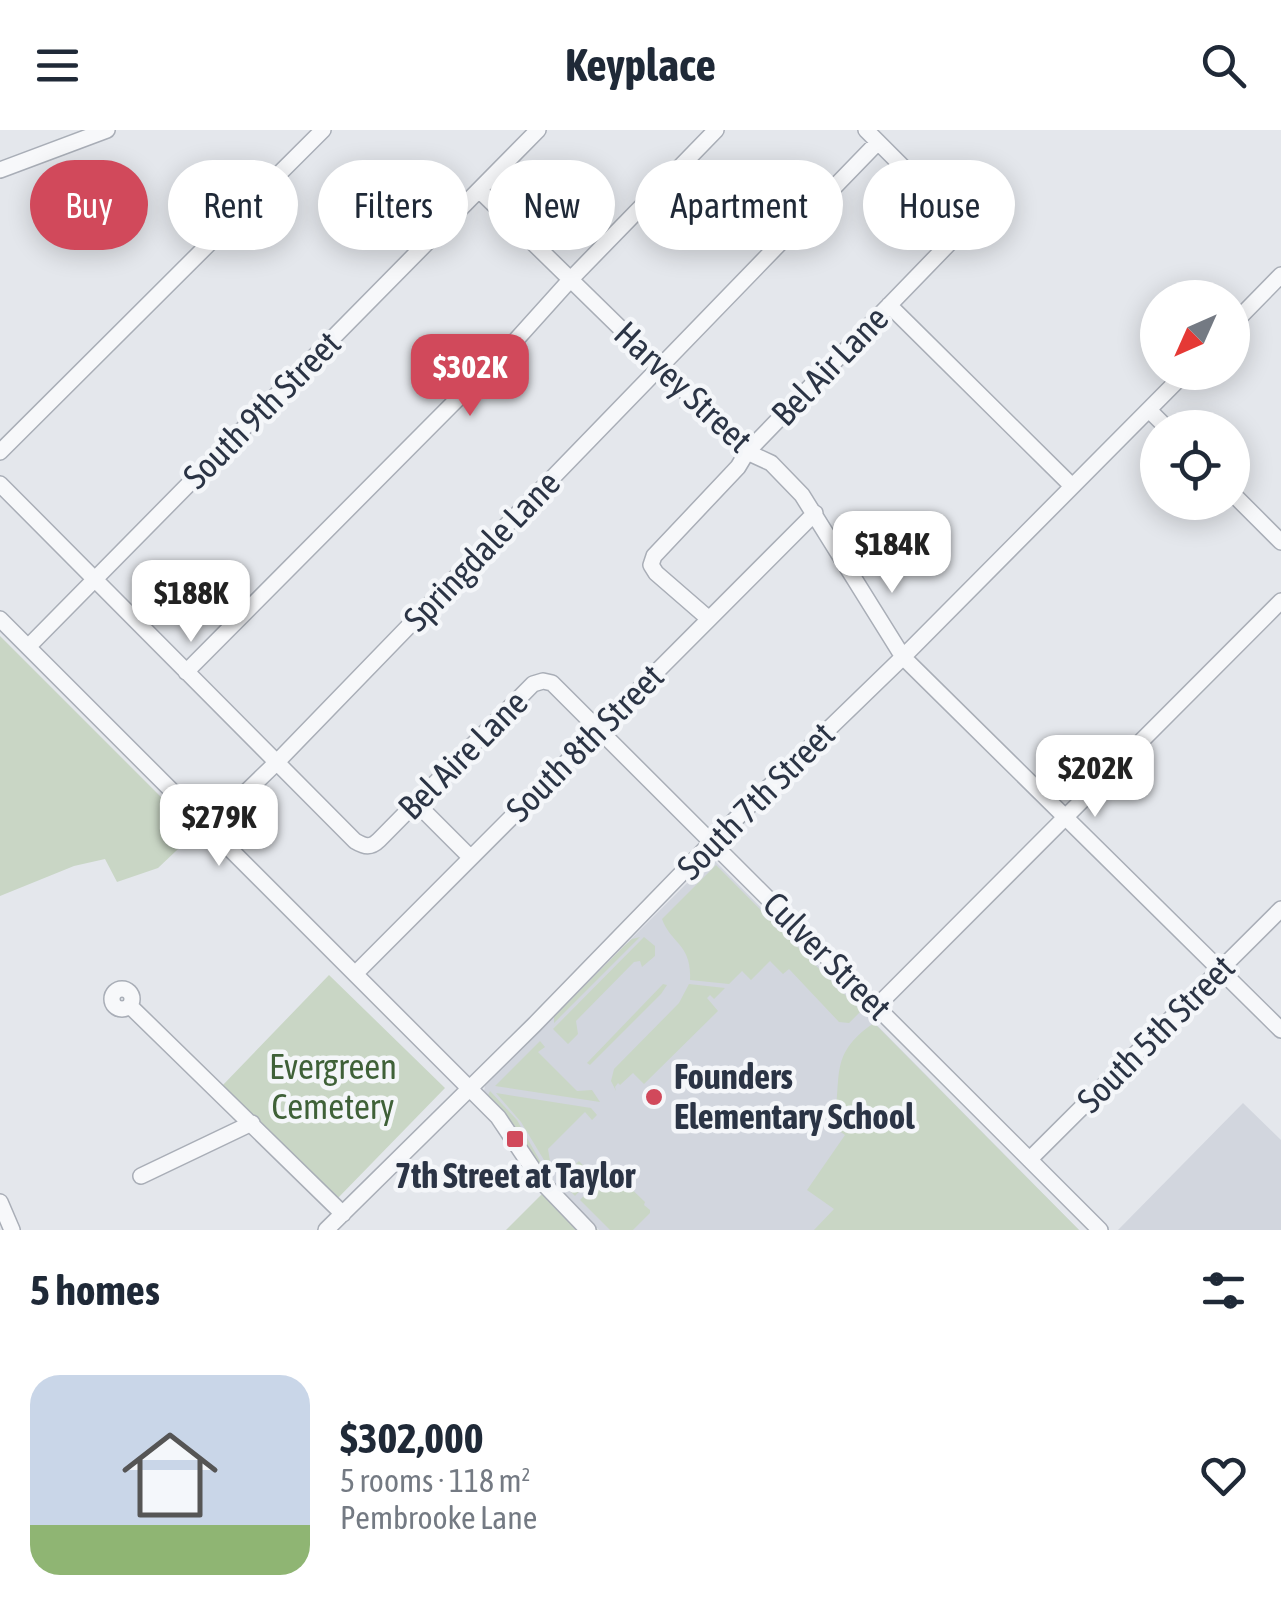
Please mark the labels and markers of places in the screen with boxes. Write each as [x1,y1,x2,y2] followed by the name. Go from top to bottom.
[400,334,540,419] pin: $302K
[822,511,962,596] pin: $184K
[121,560,261,645] pin: $188K
[1025,735,1165,820] pin: $202K
[149,784,289,869] pin: $279K
[674,1056,915,1136] place label: Founders Elementary School
[643,1086,665,1108] marker: Founders Elementary School
[504,1128,526,1150] marker: 7th Street at Taylor
[395,1155,636,1195] place label: 7th Street at Taylor

